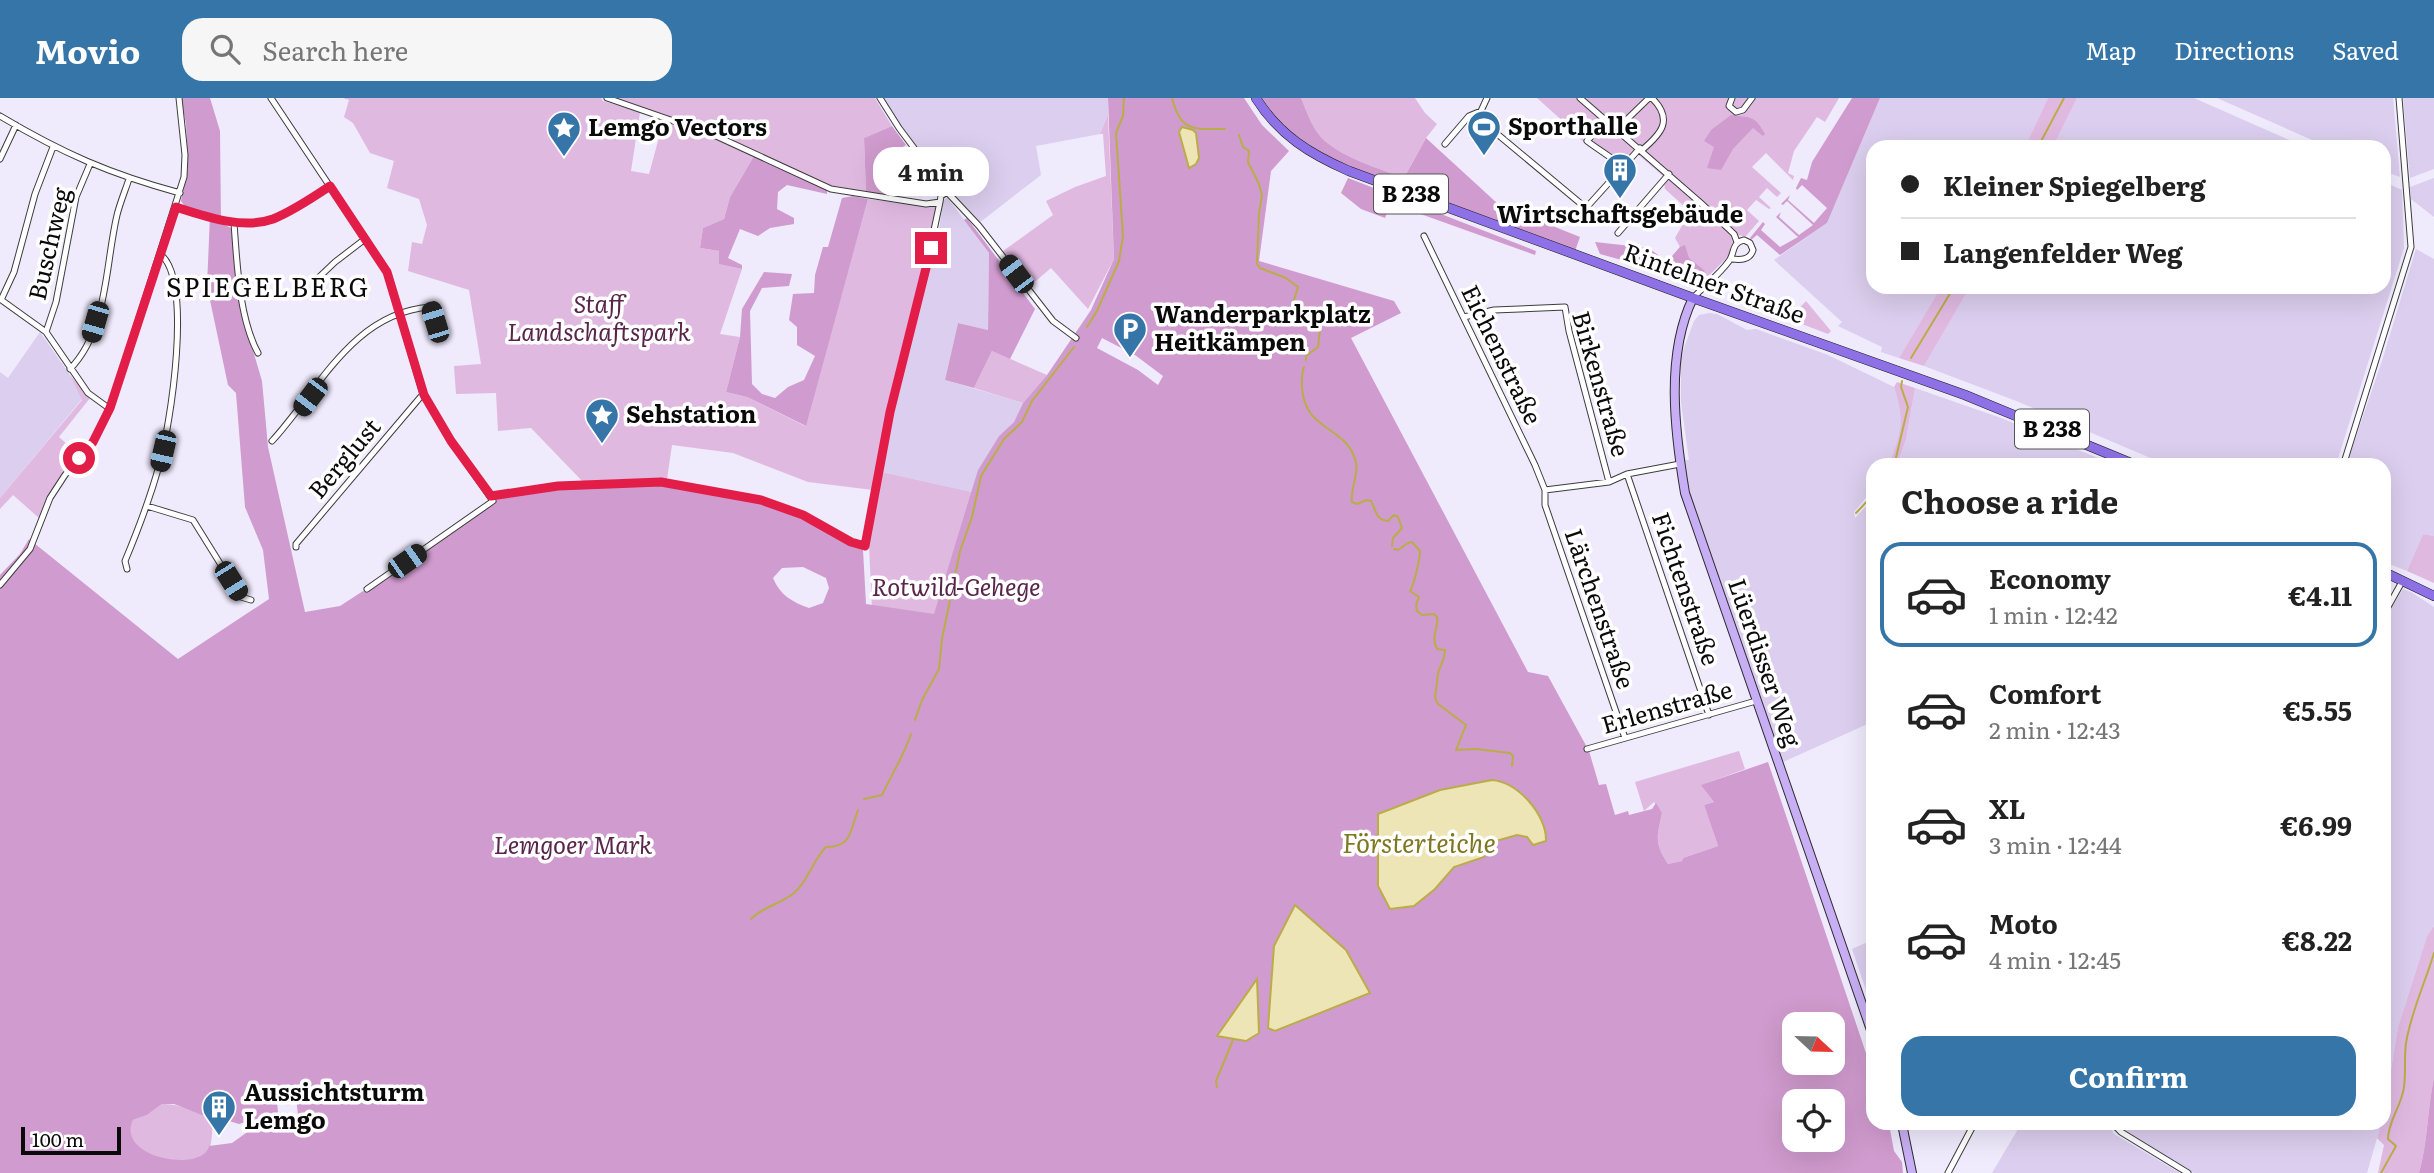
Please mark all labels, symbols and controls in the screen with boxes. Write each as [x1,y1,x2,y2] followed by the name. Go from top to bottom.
[182,18,672,81] search box
[35,25,140,74] text: Movio
[206,30,244,68] icon: search
[262,30,408,69] text: Search here
[2085,32,2136,67] text: Map
[2174,32,2294,67] text: Directions
[2332,32,2399,67] text: Saved
[1508,107,1638,142] place label: Sporthalle
[588,108,767,143] place label: Lemgo Vectors
[1465,108,1503,157] sports icon: Sporthalle
[545,109,583,158] place icon: Lemgo Vectors
[873,146,989,195] callout: 4 min
[1601,151,1639,200] building icon: Wirtschaftsgebäude
[898,154,964,188] text: 4 min
[1943,165,2206,204] text: Kleiner Spiegelberg
[1374,174,1448,214] road number: B 238
[18,183,78,303] street label: Buschweg
[1497,195,1743,230] place label: Wirtschaftsgebäude
[915,232,947,264] route end
[1943,232,2183,271] text: Langenfelder Weg
[1619,233,1810,331] street label: Rintelner Straße
[995,251,1038,297] car
[166,266,370,305] district label: SPIEGELBERG
[1454,278,1552,430] street label: Eichenstraße
[507,285,692,348] park label: Staff Landschaftspark
[1154,295,1371,358] place label: Wanderparkplatz Heitkämpen
[80,299,111,345] car
[419,299,452,345] car
[1565,307,1640,460] street label: Birkenstraße
[1111,310,1149,359] parking icon: Wanderparkplatz Heitkämpen
[289,374,332,420] car
[626,395,757,430] place label: Sehstation
[583,396,621,445] place icon: Sehstation
[299,409,387,505] street label: Berglust
[2015,410,2089,448] road number: B 238
[149,428,178,474] car
[63,442,95,474] route start
[1901,476,2118,524] text: Choose a ride
[1645,507,1730,669] street label: Fichtenstraße
[1558,523,1645,693] street label: Lärchenstraße
[384,540,431,582] car
[211,558,252,604] car
[1989,558,2111,597] text: Economy
[1905,563,1968,626] icon: car
[872,568,1040,603] park label: Rotwild-Gehege
[1721,573,1812,752] street label: Lüerdisser Weg
[2288,575,2352,614] text: €4.11
[1989,597,2118,631] text: 1 min · 12:42
[1597,670,1736,741] street label: Erlenstraße
[1989,673,2101,712] text: Comfort
[1905,678,1968,741] icon: car
[2283,690,2352,729] text: €5.55
[1989,712,2121,746] text: 2 min · 12:43
[1989,788,2026,827] text: XL
[1905,793,1968,856] icon: car
[2280,805,2352,844] text: €6.99
[1342,822,1496,861] water label: Försterteiche
[494,826,653,861] park label: Lemgoer Mark
[1989,827,2122,861] text: 3 min · 12:44
[1989,903,2058,942] text: Moto
[1905,908,1968,971] icon: car
[2282,920,2352,959] text: €8.22
[1989,942,2121,976] text: 4 min · 12:45
[1782,1012,1844,1074] north arrow
[1782,1012,1845,1152] map controls
[1901,1036,2356,1116] button: Confirm
[244,1073,425,1136] place label: Aussichtsturm Lemgo
[200,1088,238,1137] building icon: Aussichtsturm Lemgo
[1782,1089,1845,1152] button: locate
[21,1124,121,1156] scale bar
[32,1125,84,1153] text: 100 m

